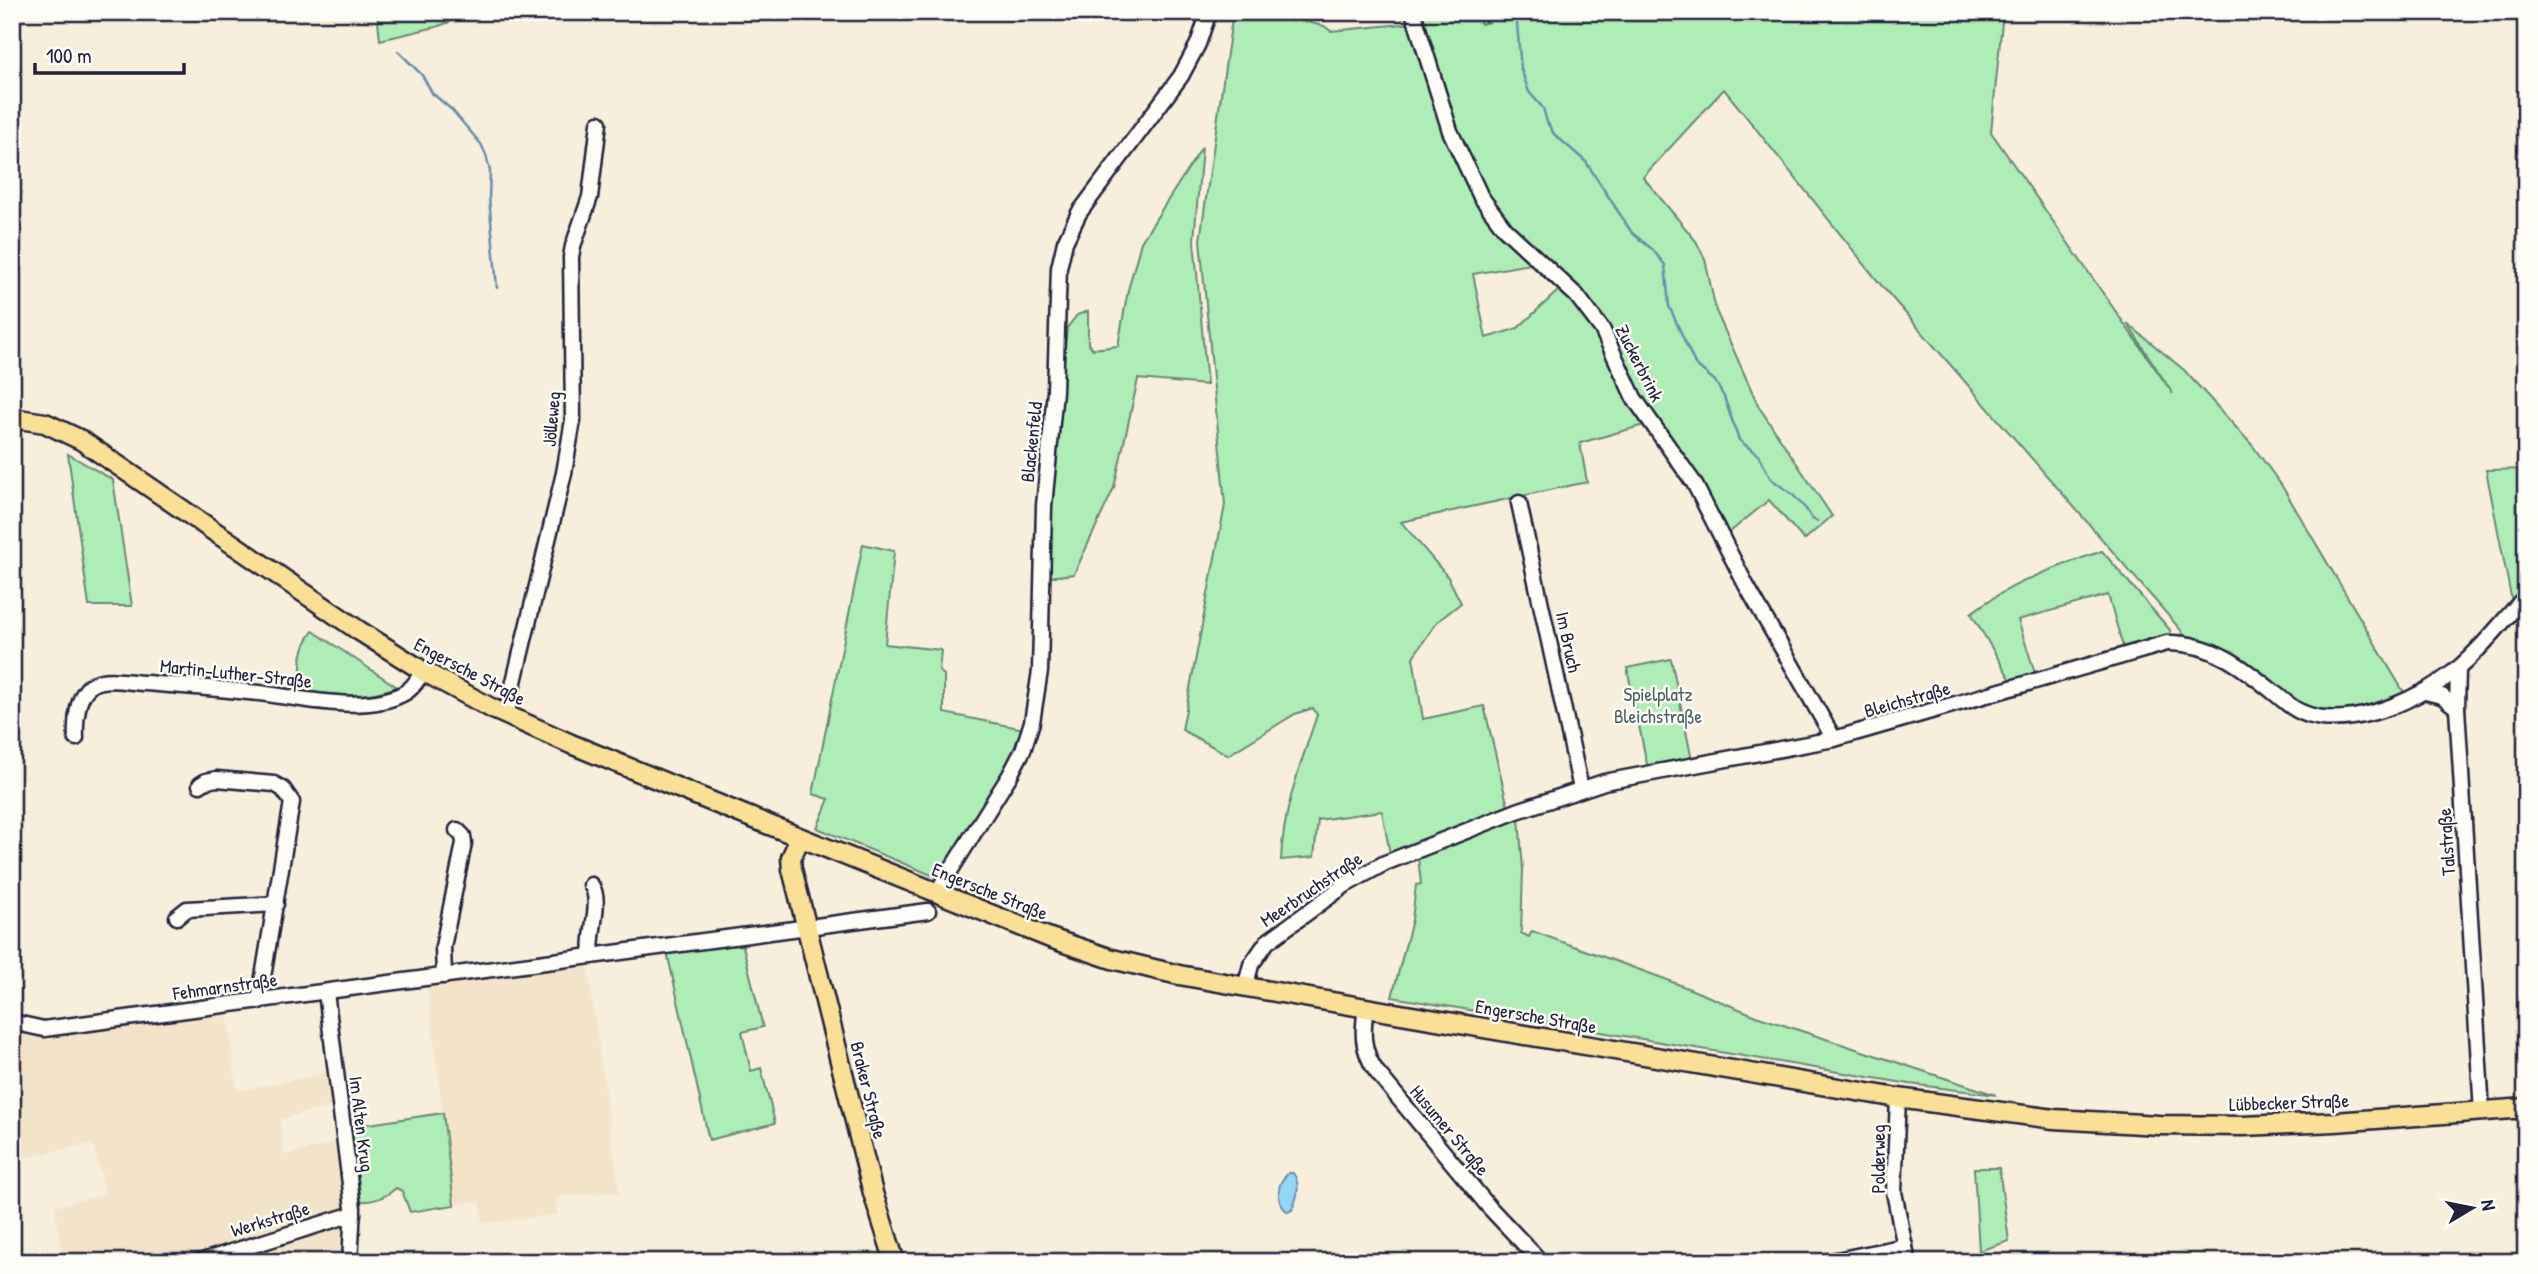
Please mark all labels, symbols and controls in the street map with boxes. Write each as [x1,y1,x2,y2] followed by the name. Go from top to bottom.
[35,32,184,76] scale bar
[46,41,92,70] text: 100 m
[1610,320,1671,406] street label: Zuckerbrink
[536,390,566,448] street label: Jölleweg
[1014,400,1048,483] street label: Blackenfeld
[1550,609,1588,675] street label: Im Bruch
[410,631,531,711] street label: Engersche Straße
[159,652,314,694] street label: Martin-Luther-Straße
[1861,674,1953,724] street label: Bleichstraße
[1614,681,1702,729] park label: Spielplatz Bleichstraße
[2431,807,2461,877] street label: Talstraße
[1255,845,1368,933] street label: Meerbruchstraße
[928,856,1052,926] street label: Engersche Straße
[170,966,279,1006] street label: Fehmarnstraße
[1473,993,1599,1040] street label: Engersche Straße
[844,1039,894,1142] street label: Braker Straße
[343,1075,381,1173] street label: Im Alten Krug
[1404,1079,1496,1181] street label: Husumer Straße
[2229,1087,2350,1117] street label: Lübbecker Straße
[1865,1125,1891,1193] street label: Polderweg
[2436,1172,2506,1242] north arrow
[228,1195,313,1243] street label: Werkstraße
[2475,1198,2502,1212] text: N

